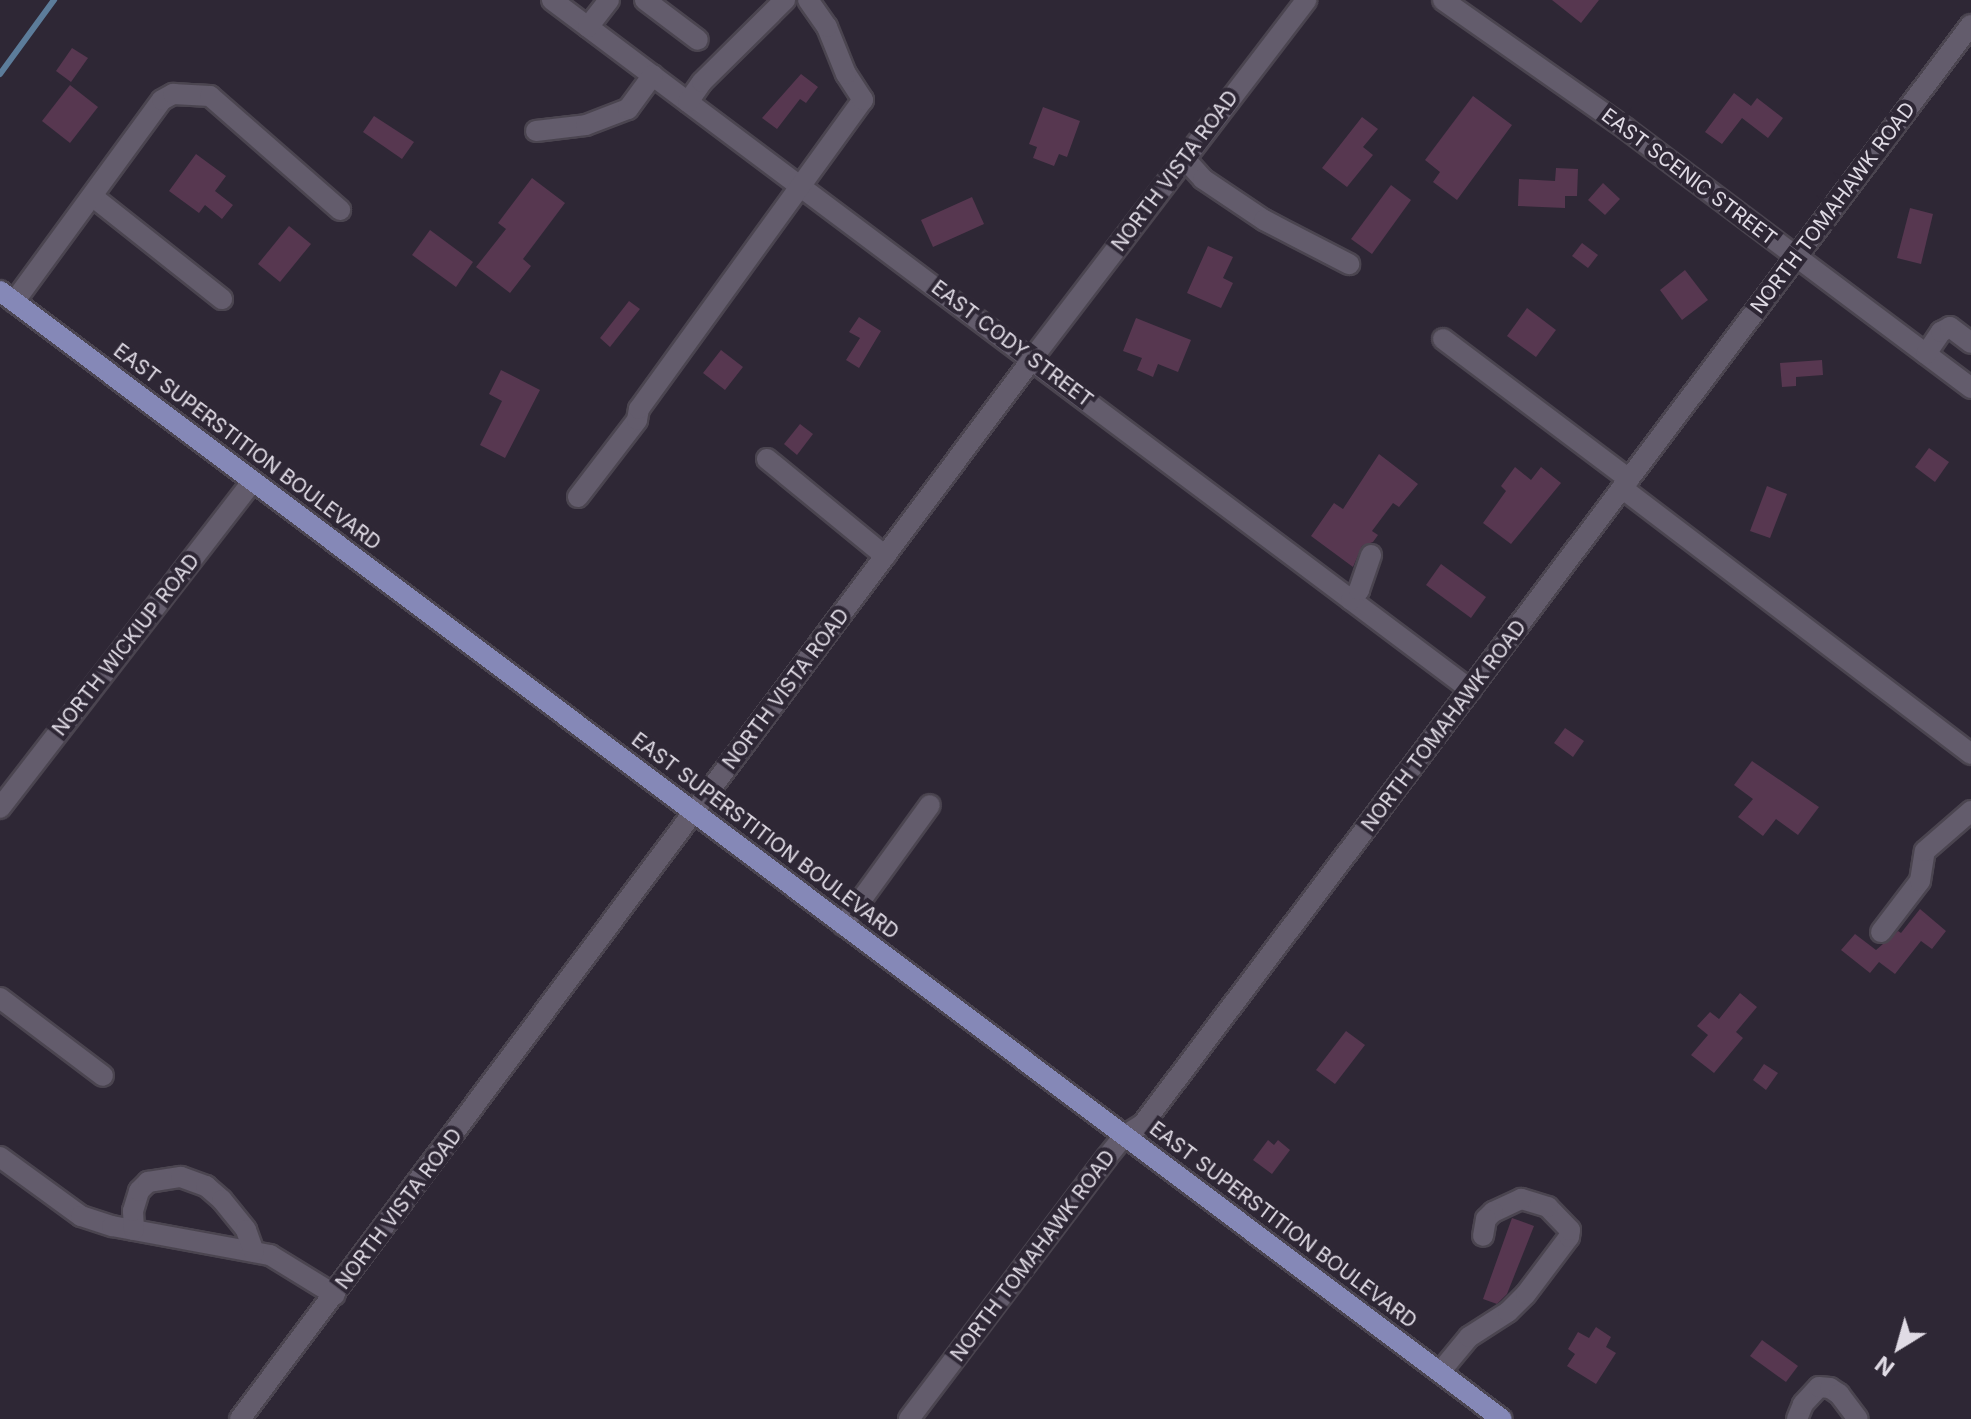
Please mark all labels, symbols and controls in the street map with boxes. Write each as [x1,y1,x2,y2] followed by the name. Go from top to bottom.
[1107,86,1243,256] street label: NORTH VISTA ROAD
[1746,98,1920,318] street label: NORTH TOMAHAWK ROAD
[1597,103,1781,251] street label: EAST SCENIC STREET
[927,276,1097,412] street label: EAST CODY STREET
[109,339,385,555] street label: EAST SUPERSTITION BOULEVARD
[48,549,204,741] street label: NORTH WICKIUP ROAD
[718,604,854,774] street label: NORTH VISTA ROAD
[1357,616,1531,836] street label: NORTH TOMAHAWK ROAD
[627,728,903,944] street label: EAST SUPERSTITION BOULEVARD
[1145,1117,1421,1333] street label: EAST SUPERSTITION BOULEVARD
[331,1124,467,1294] street label: NORTH VISTA ROAD
[946,1146,1120,1366] street label: NORTH TOMAHAWK ROAD
[1859,1307,1939,1387] north arrow
[1870,1351,1899,1382] text: N

